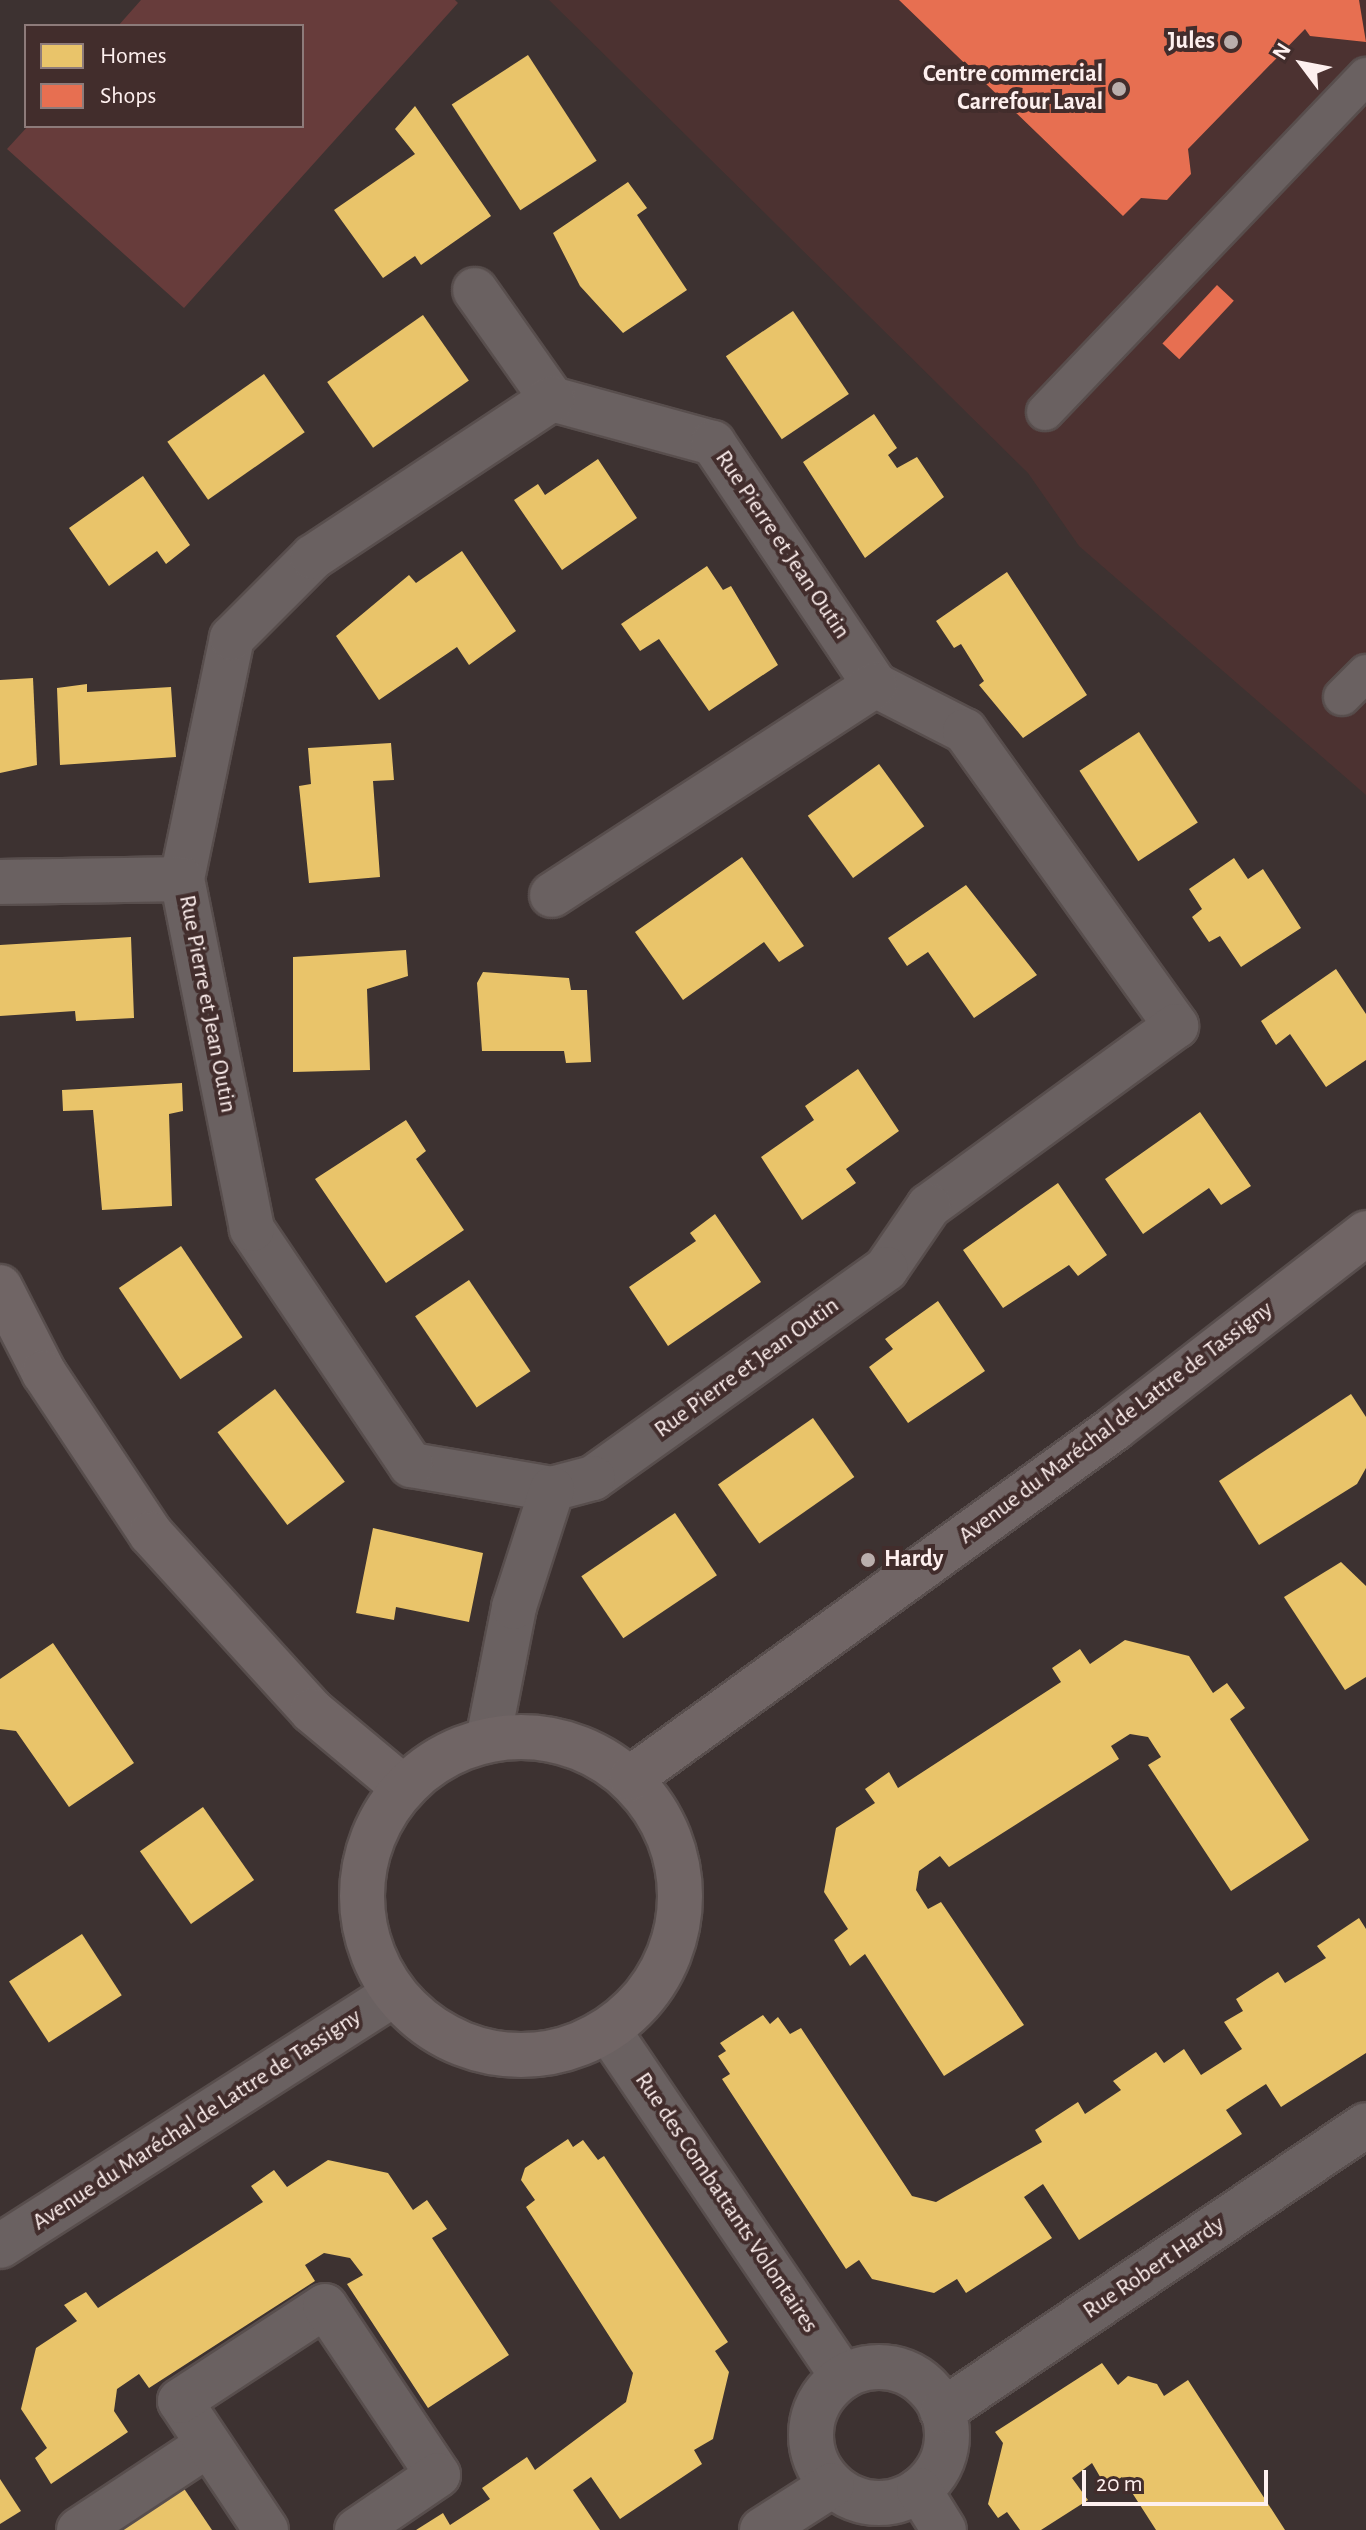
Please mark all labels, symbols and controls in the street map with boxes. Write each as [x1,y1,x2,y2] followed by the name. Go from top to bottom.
[24,24,304,128] legend
[1262,24,1342,104] north arrow
[1168,28,1215,56] place label: Jules
[1222,33,1240,51] marker: Jules
[1268,39,1295,64] text: N
[100,44,167,68] text: Homes
[923,61,1103,117] place label: Centre commercial Carrefour Laval
[1110,80,1128,98] marker: Centre commercial Carrefour Laval
[100,84,156,108] text: Shops
[708,445,856,645] street label: Rue Pierre et Jean Outin
[172,893,242,1115] street label: Rue Pierre et Jean Outin
[649,1291,845,1445] street label: Rue Pierre et Jean Outin
[953,1295,1279,1551] street label: Avenue du Maréchal de Lattre de Tassigny
[884,1546,943,1574] place label: Hardy
[859,1551,877,1569] marker: Hardy
[27,2003,367,2237] street label: Avenue du Maréchal de Lattre de Tassigny
[628,2067,824,2339] street label: Rue des Combattants Volontaires
[1078,2210,1230,2326] street label: Rue Robert Hardy
[1086,2454,1272,2504] scale bar
[1096,2472,1143,2496] text: 20 m

